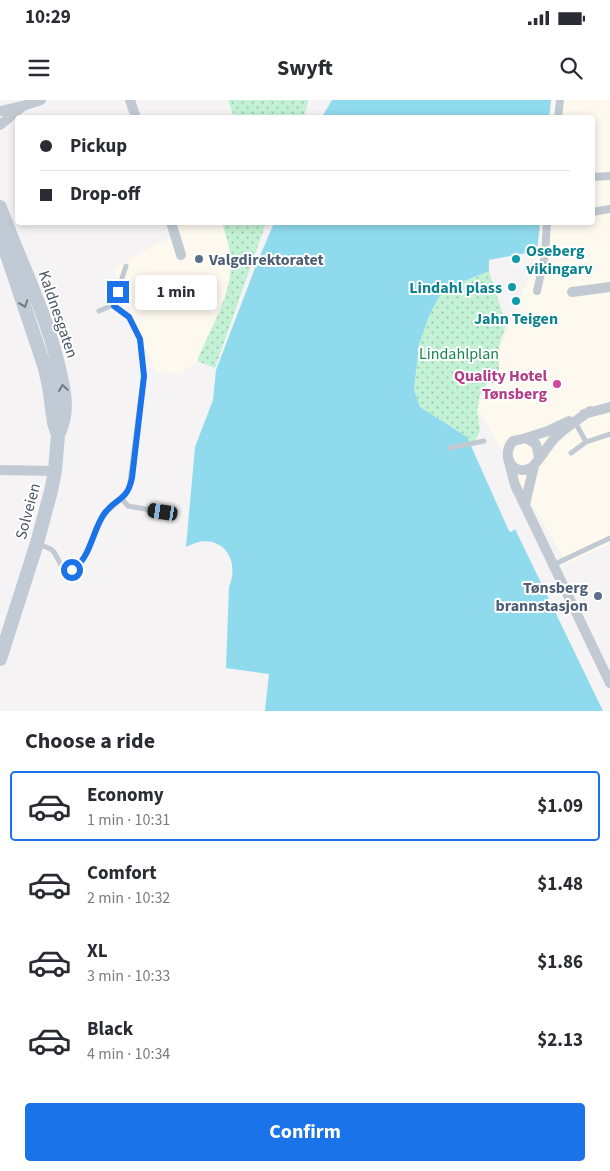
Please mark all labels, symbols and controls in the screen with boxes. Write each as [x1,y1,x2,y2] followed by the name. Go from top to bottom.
[25,4,71,31] text: 10:29
[277,52,333,84] text: Swyft
[25,54,53,82] icon: menu
[557,54,585,82] icon: search
[70,133,127,160] text: Pickup
[70,181,140,208] text: Drop-off
[526,240,593,280] place label: Oseberg vikingarv
[208,249,324,271] place label: Valgdirektoratet
[193,253,205,265] marker: Valgdirektoratet
[510,253,522,265] marker: Oseberg vikingarv
[33,268,83,361] street label: Kaldnesgaten
[136,274,218,310] callout: 1 min
[409,277,502,299] place label: Lindahl plass
[107,281,129,303] route end
[157,281,195,303] text: 1 min
[506,281,518,293] marker: Lindahl plass
[510,295,522,307] marker: Jahn Teigen
[18,300,28,308] one-way arrow
[474,308,558,330] place label: Jahn Teigen
[419,343,499,365] park label: Lindahlplan
[454,365,547,405] place label: Quality Hotel Tønsberg
[551,378,563,390] marker: Quality Hotel Tønsberg
[58,383,68,392] one-way arrow
[10,481,46,542] street label: Solveien
[147,502,178,522] car
[61,559,83,581] route start
[496,577,588,617] place label: Tønsberg brannstasjon
[592,590,604,602] marker: Tønsberg brannstasjon
[25,725,155,757] text: Choose a ride
[87,782,164,809] text: Economy
[27,784,72,829] icon: car
[537,793,583,820] text: $1.09
[87,809,170,831] text: 1 min · 10:31
[87,860,157,887] text: Comfort
[27,862,72,907] icon: car
[537,871,583,898] text: $1.48
[87,887,170,909] text: 2 min · 10:32
[87,938,108,965] text: XL
[27,940,72,985] icon: car
[537,949,583,976] text: $1.86
[87,965,170,987] text: 3 min · 10:33
[87,1016,133,1043] text: Black
[27,1018,72,1063] icon: car
[537,1027,583,1054] text: $2.13
[87,1043,170,1065] text: 4 min · 10:34
[25,1103,585,1161] button: Confirm

